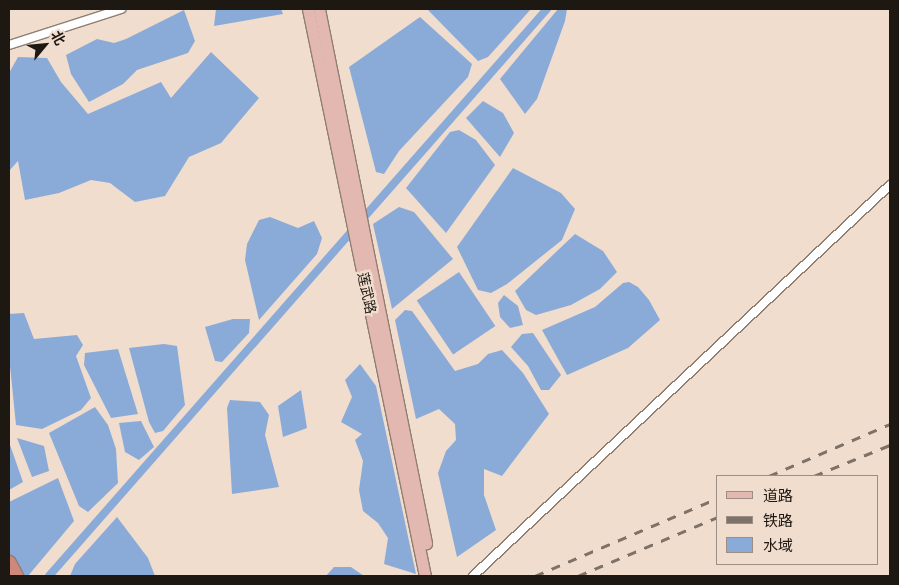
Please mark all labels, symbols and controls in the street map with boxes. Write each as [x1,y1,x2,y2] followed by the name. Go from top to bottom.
[20,20,70,70] north arrow
[48,28,69,48] text: 北
[354,271,380,315] street label: 莲武路
[716,475,879,565] legend
[763,486,793,504] text: 道路
[763,511,793,529] text: 铁路
[763,536,793,554] text: 水域

